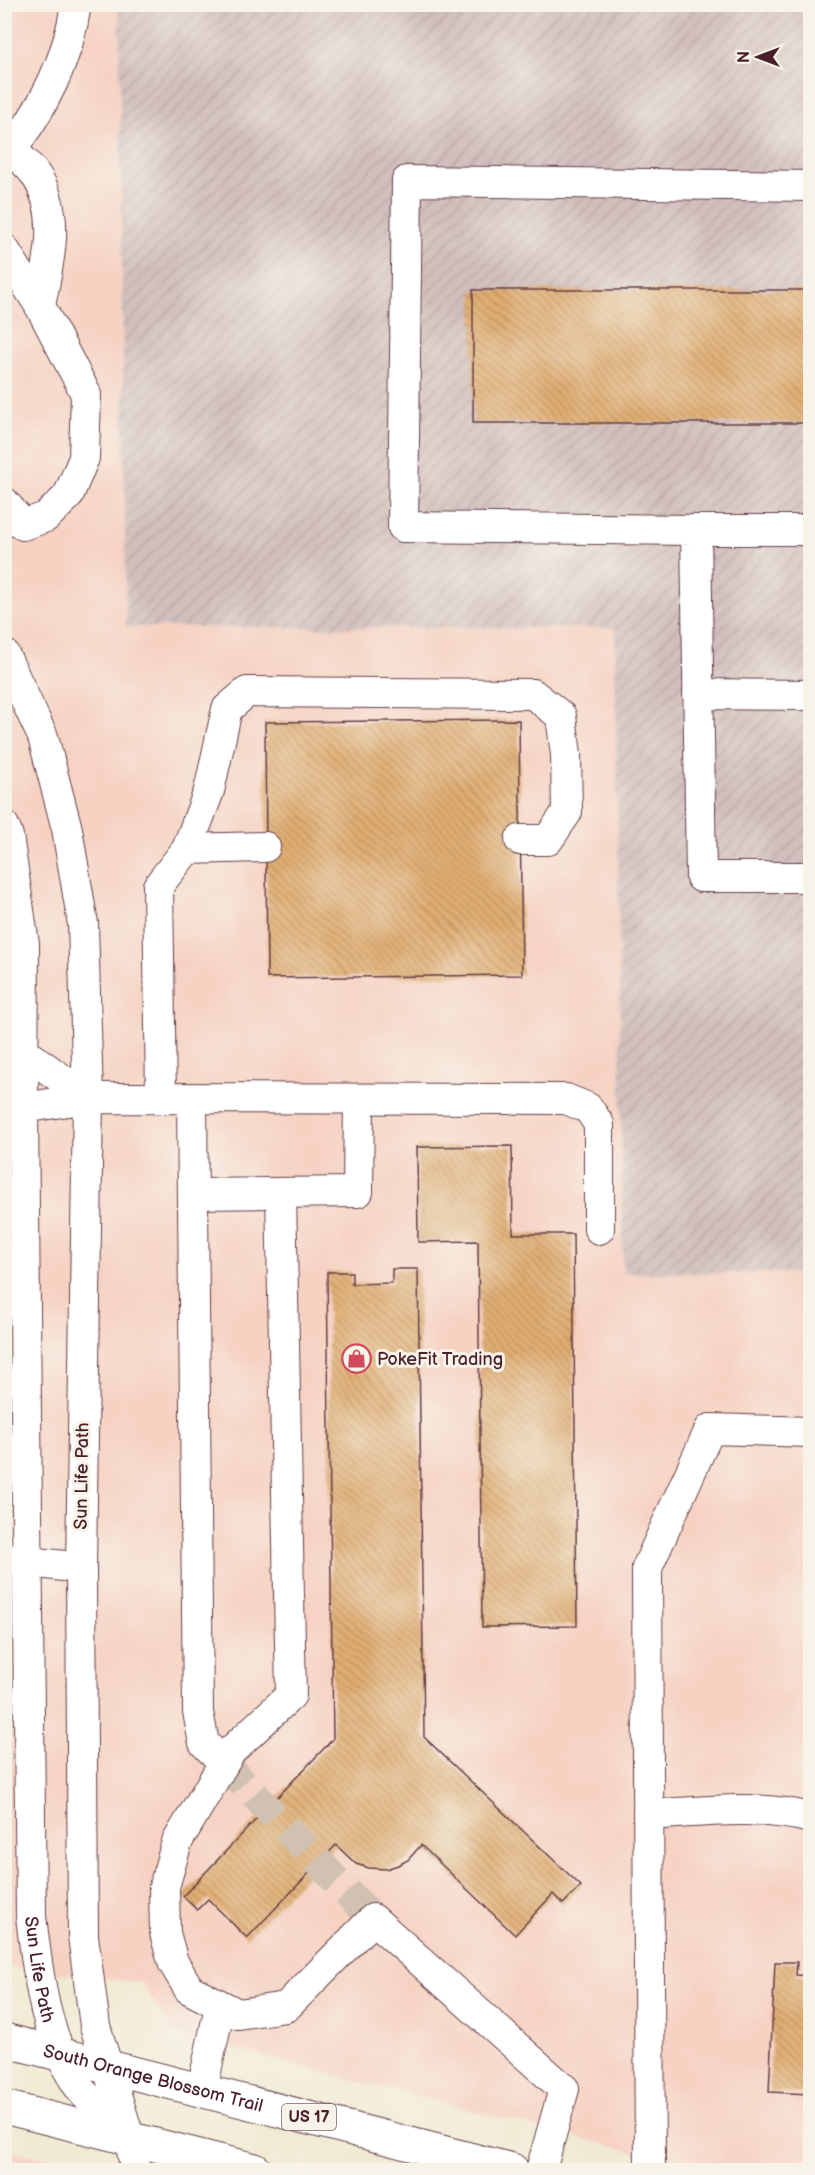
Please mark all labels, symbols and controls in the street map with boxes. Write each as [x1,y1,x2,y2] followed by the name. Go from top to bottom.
[728,27,788,87] north arrow
[735,51,754,63] text: N
[340,1343,372,1375] shop icon: PokeFit Trading
[377,1349,503,1370] place label: PokeFit Trading
[71,1422,93,1530] street label: Sun Life Path
[21,1915,59,2025] street label: Sun Life Path
[41,2040,265,2116] street label: South Orange Blossom Trail
[282,2104,336,2130] road number: US 17

